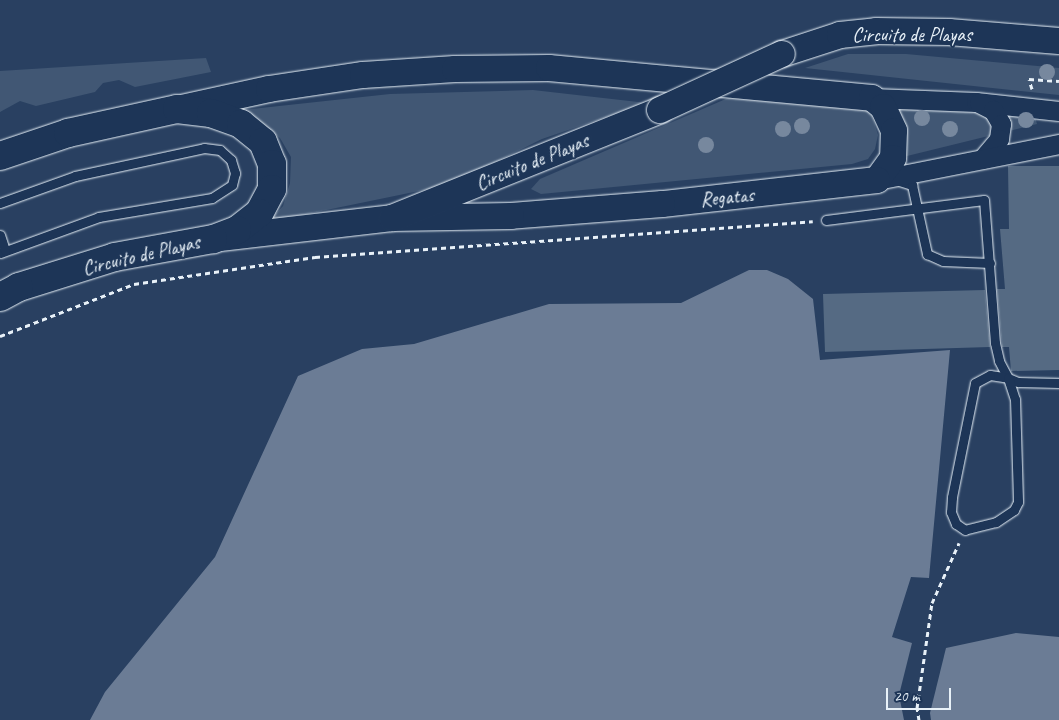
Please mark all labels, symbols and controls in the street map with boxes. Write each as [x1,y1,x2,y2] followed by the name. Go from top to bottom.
[852,22,972,46] street label: Circuito de Playas
[472,128,592,196] street label: Circuito de Playas
[699,182,755,212] street label: Regatas
[80,230,202,280] street label: Circuito de Playas
[889,678,954,710] scale bar
[894,687,920,706] text: 20 m

